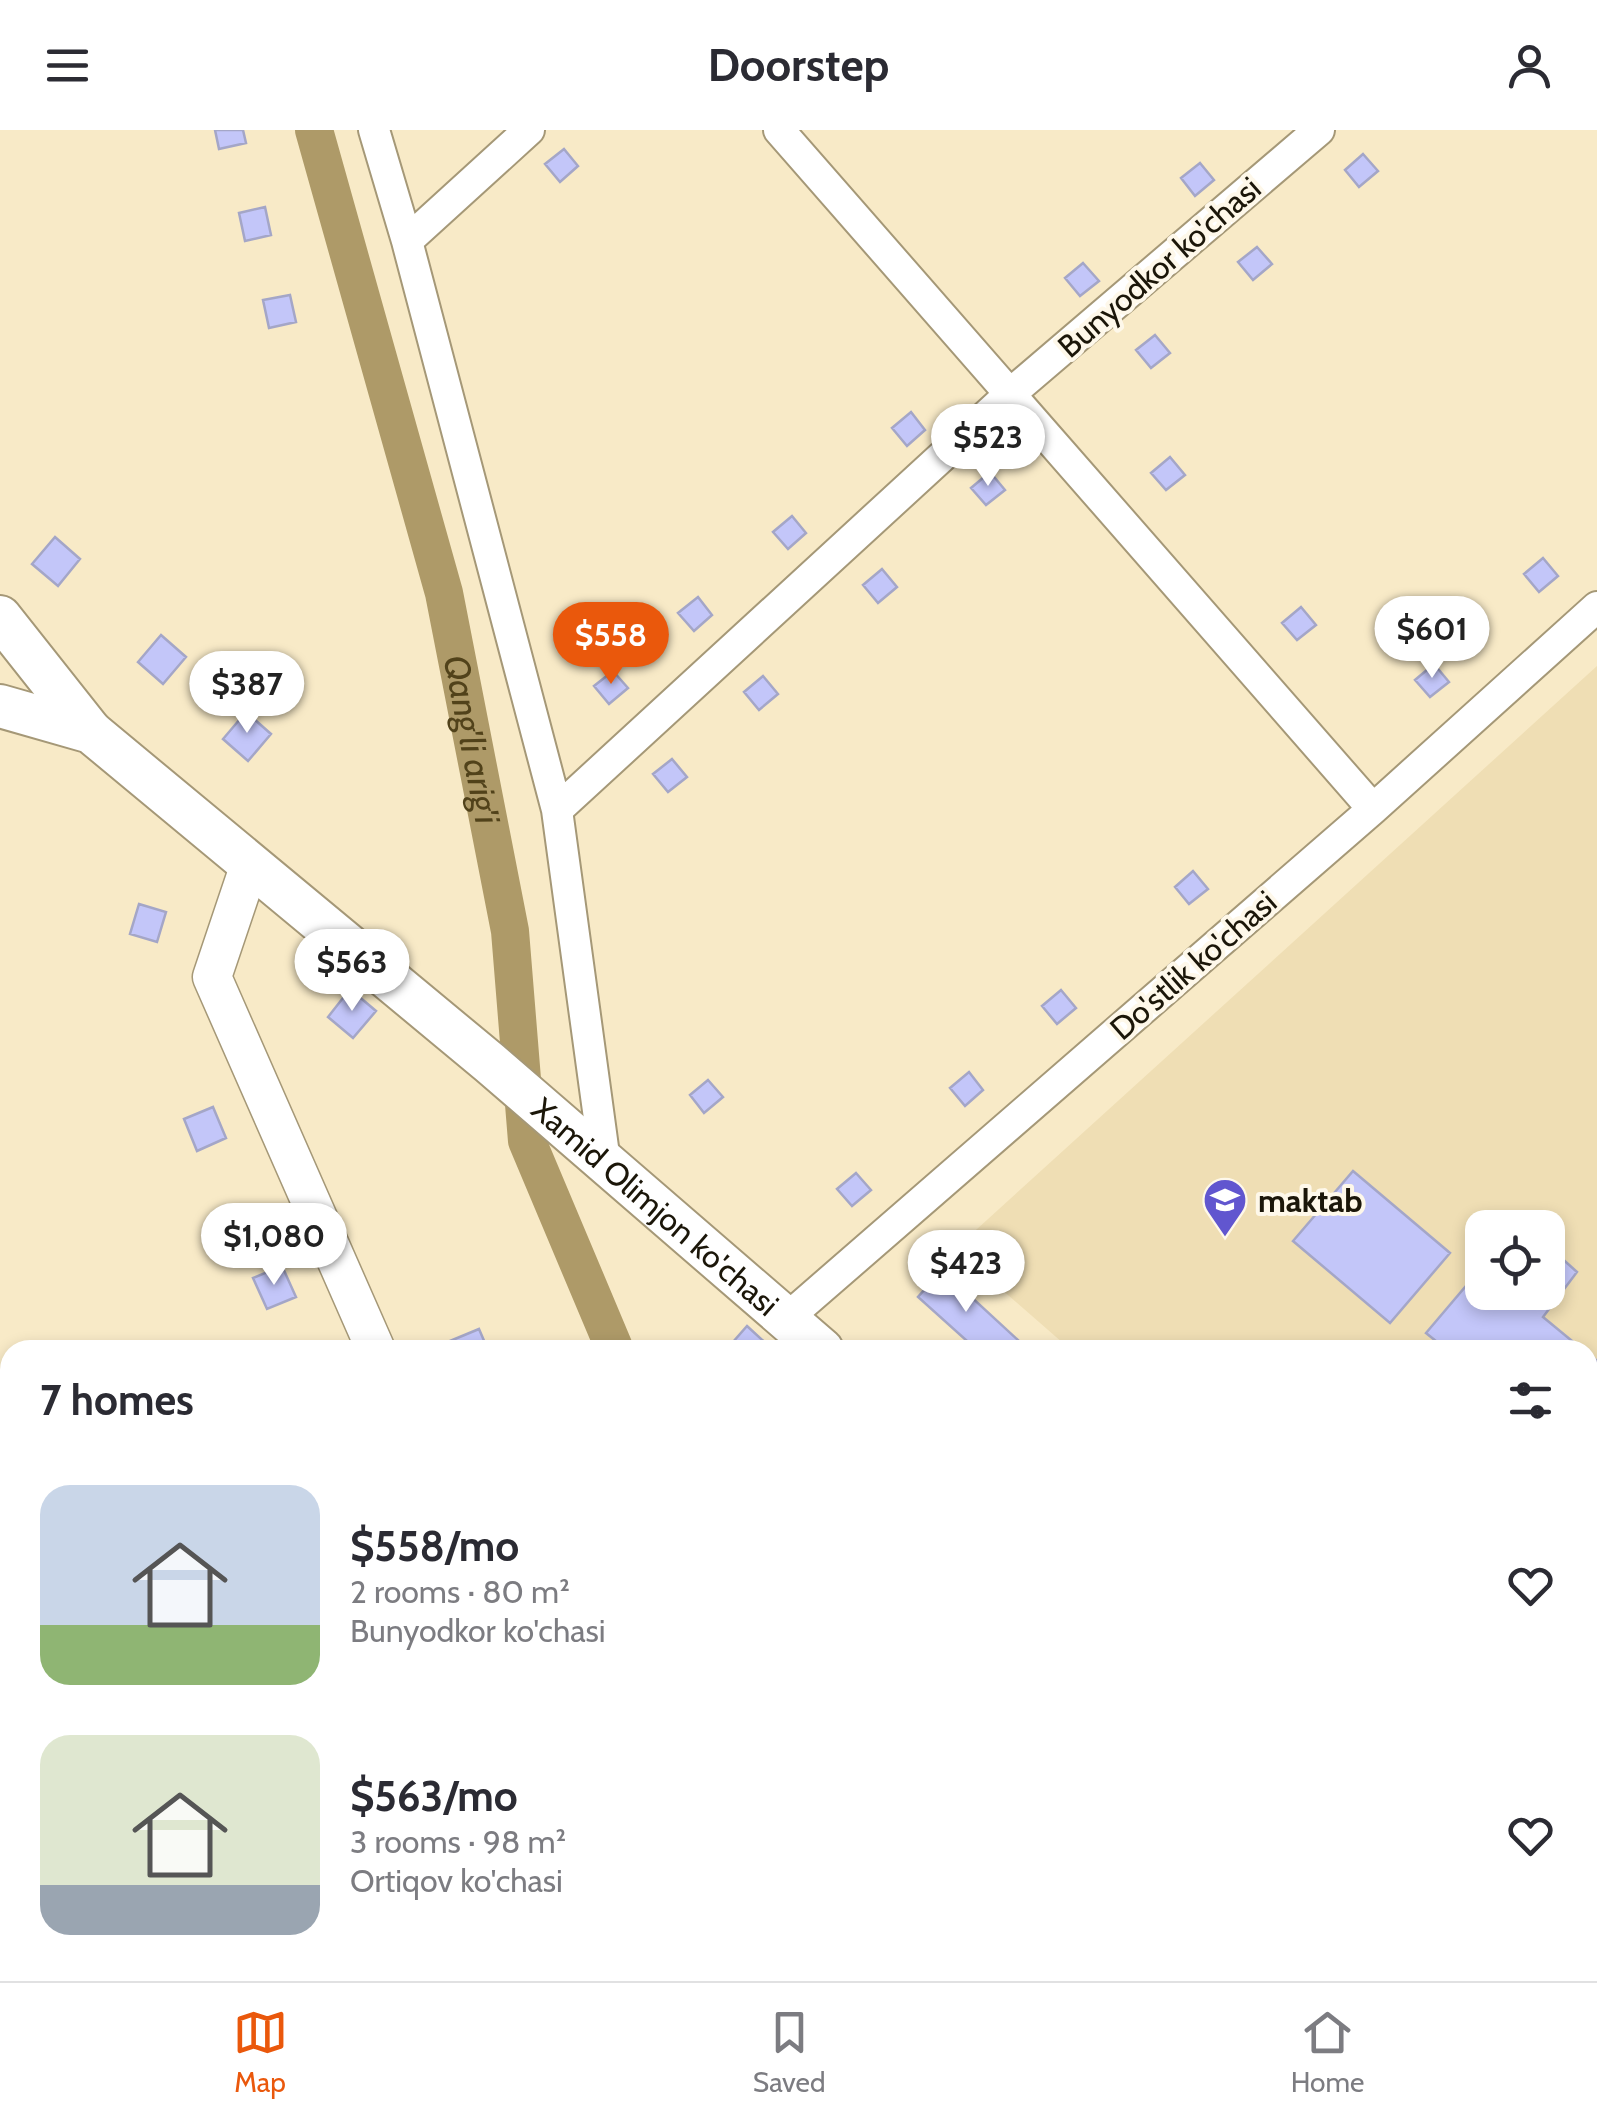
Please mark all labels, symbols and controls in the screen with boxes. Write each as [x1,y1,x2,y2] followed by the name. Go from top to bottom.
[40,38,95,93] icon: menu
[708,38,889,92] text: Doorstep
[1502,38,1557,93] icon: person
[1050,168,1268,366] street label: Bunyodkor ko'chasi
[929,404,1047,489] pin: $523
[953,417,1023,456] text: $523
[1373,596,1491,681] pin: $601
[552,602,670,687] pin: $558
[1397,609,1467,648] text: $601
[575,615,647,654] text: $558
[188,651,306,736] pin: $387
[435,651,510,828] water label: Qang'li arig'i
[211,664,283,703] text: $387
[1102,882,1284,1048] street label: Do'stlik ko'chasi
[293,929,411,1014] pin: $563
[317,942,387,981] text: $563
[524,1089,787,1323] street label: Xamid Olimjon ko'chasi
[1202,1177,1248,1238] school or university icon: maktab
[1258,1181,1362,1220] place label: maktab
[193,1203,355,1288] pin: $1,080
[1465,1210,1565,1310] map controls
[1465,1210,1565,1310] button: locate
[223,1216,325,1255] text: $1,080
[907,1230,1025,1315] pin: $423
[930,1243,1002,1282] text: $423
[1503,1373,1558,1428] icon: filters
[40,1374,194,1426] text: 7 homes
[350,1520,519,1572] text: $558/mo
[120,1525,240,1645] icon: home
[1503,1558,1558,1613] icon: heart
[350,1572,570,1611] text: 2 rooms · 80 m²
[350,1611,606,1650] text: Bunyodkor ko'chasi
[350,1770,518,1822] text: $563/mo
[120,1775,240,1895] icon: home
[1503,1808,1558,1863] icon: heart
[350,1822,566,1861] text: 3 rooms · 98 m²
[350,1861,563,1900] text: Ortiqov ko'chasi
[233,2005,288,2099] tab: Map
[753,2005,826,2099] tab: Saved
[1291,2005,1364,2099] tab: Home

